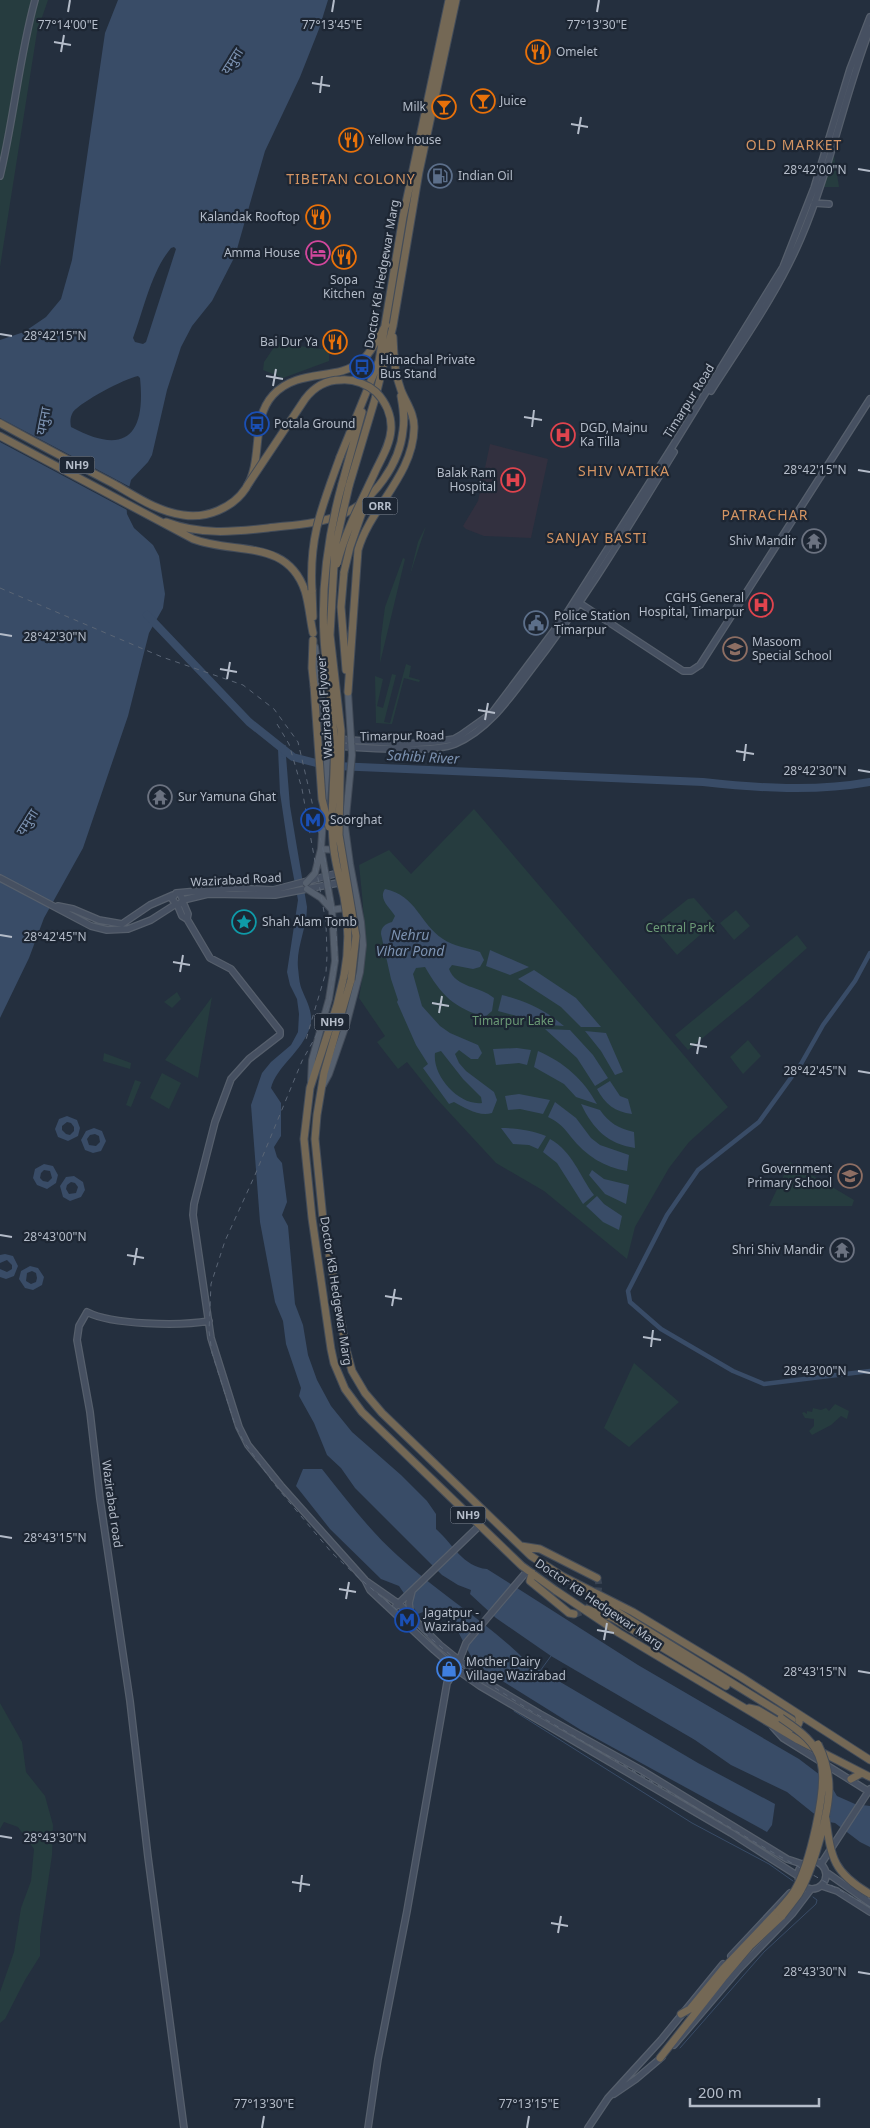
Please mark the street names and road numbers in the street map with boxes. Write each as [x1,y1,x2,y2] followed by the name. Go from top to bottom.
[360,198,403,350] street label: Doctor KB Hedgewar Marg
[659,360,718,441] street label: Timarpur Road
[60,456,94,474] road number: NH9
[362,498,398,514] road number: ORR
[312,655,337,759] street label: Wazirabad Flyover
[360,726,444,745] street label: Timarpur Road
[190,869,282,890] street label: Wazirabad Road
[314,1014,350,1030] road number: NH9
[316,1215,357,1367] street label: Doctor KB Hedgewar Marg
[98,1459,127,1549] street label: Wazirabad road
[450,1506,486,1524] road number: NH9
[532,1554,667,1653] street label: Doctor KB Hedgewar Marg

